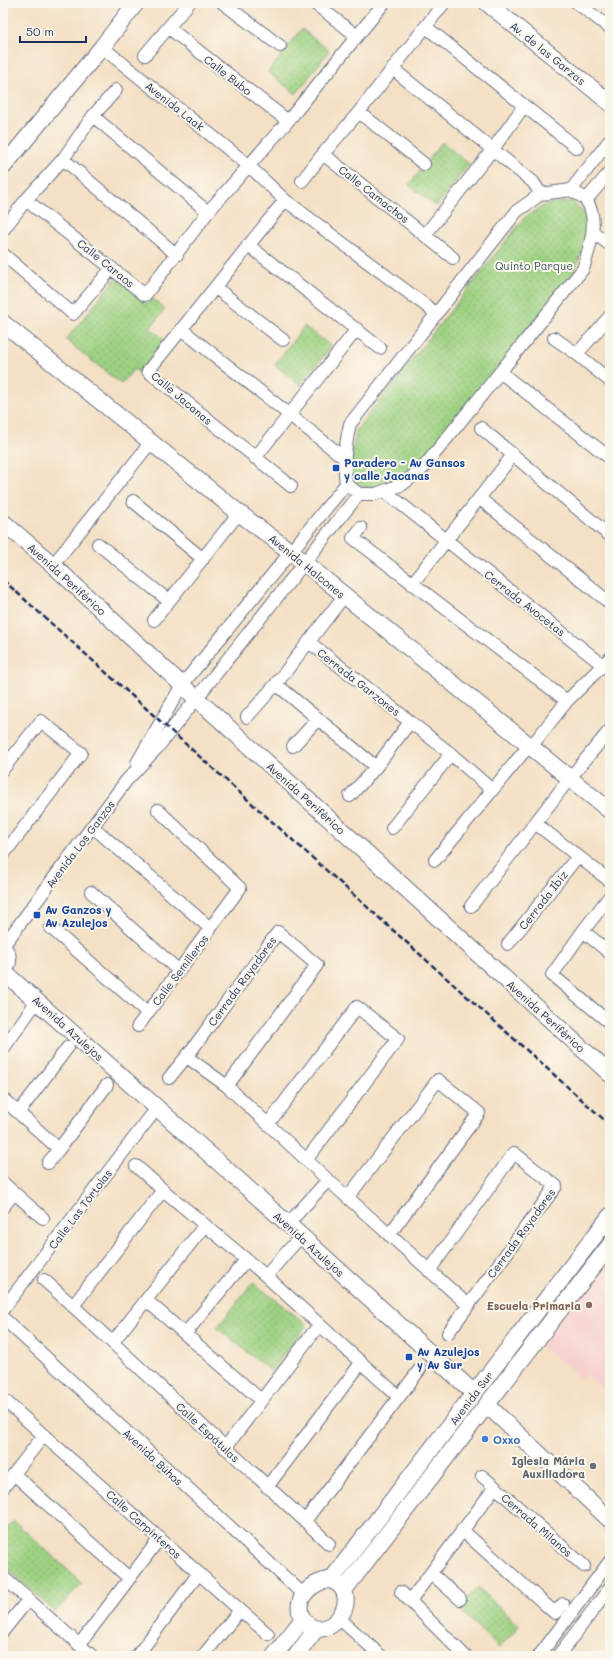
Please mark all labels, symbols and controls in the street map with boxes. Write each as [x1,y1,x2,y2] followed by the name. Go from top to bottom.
[20,18,86,44] scale bar
[507,18,589,88] street label: Av. de las Garzas
[26,23,54,39] text: 50 m
[201,52,255,99] street label: Calle Bubo
[142,78,208,134] street label: Avenida Laak
[336,162,412,226] street label: Calle Camachos
[74,235,138,291] street label: Calle Caraos
[495,258,573,273] park label: Quinto Parque
[148,368,216,428] street label: Calle Jacanas
[344,455,465,483] place label: Paradero - Av Gansos y calle Jacanas
[331,463,341,473] marker: Paradero - Av Gansos y calle Jacanas
[265,530,349,602] street label: Avenida Halcones
[24,540,110,619] street label: Avenida Periférico
[481,567,569,639] street label: Cerrada Avocetas
[314,645,404,719] street label: Cerrada Garzones
[263,759,349,838] street label: Avenida Periférico
[42,797,118,891] street label: Avenida Los Ganzos
[515,867,571,933] street label: Cerrada Ibiz
[45,902,111,930] place label: Av Ganzos y Av Azulejos
[32,910,42,920] marker: Av Ganzos y Av Azulejos
[148,931,212,1009] street label: Calle Semilleros
[204,933,280,1029] street label: Cerrada Rayadores
[503,977,589,1056] street label: Avenida Periférico
[29,992,107,1064] street label: Avenida Azulejos
[45,1166,115,1252] street label: Calle Las Tórtolas
[483,1185,559,1281] street label: Cerrada Rayadores
[270,1208,348,1280] street label: Avenida Azulejos
[487,1298,581,1313] place label: Escuela Primaria
[584,1300,594,1310] marker: Escuela Primaria
[417,1344,480,1372] place label: Av Azulejos y Av Sur
[404,1352,414,1362] marker: Av Azulejos y Av Sur
[446,1368,496,1428] street label: Avenida Sur
[173,1399,243,1465] street label: Calle Espátulas
[120,1425,186,1489] street label: Avenida Búhos
[493,1432,521,1447] place label: Oxxo
[480,1434,490,1444] marker: Oxxo
[511,1453,585,1481] place label: Iglesia Mária Auxiliadora
[588,1461,598,1471] marker: Iglesia Mária Auxiliadora
[103,1486,185,1562] street label: Calle Carpinteros
[498,1490,576,1560] street label: Cerrada Milanos

